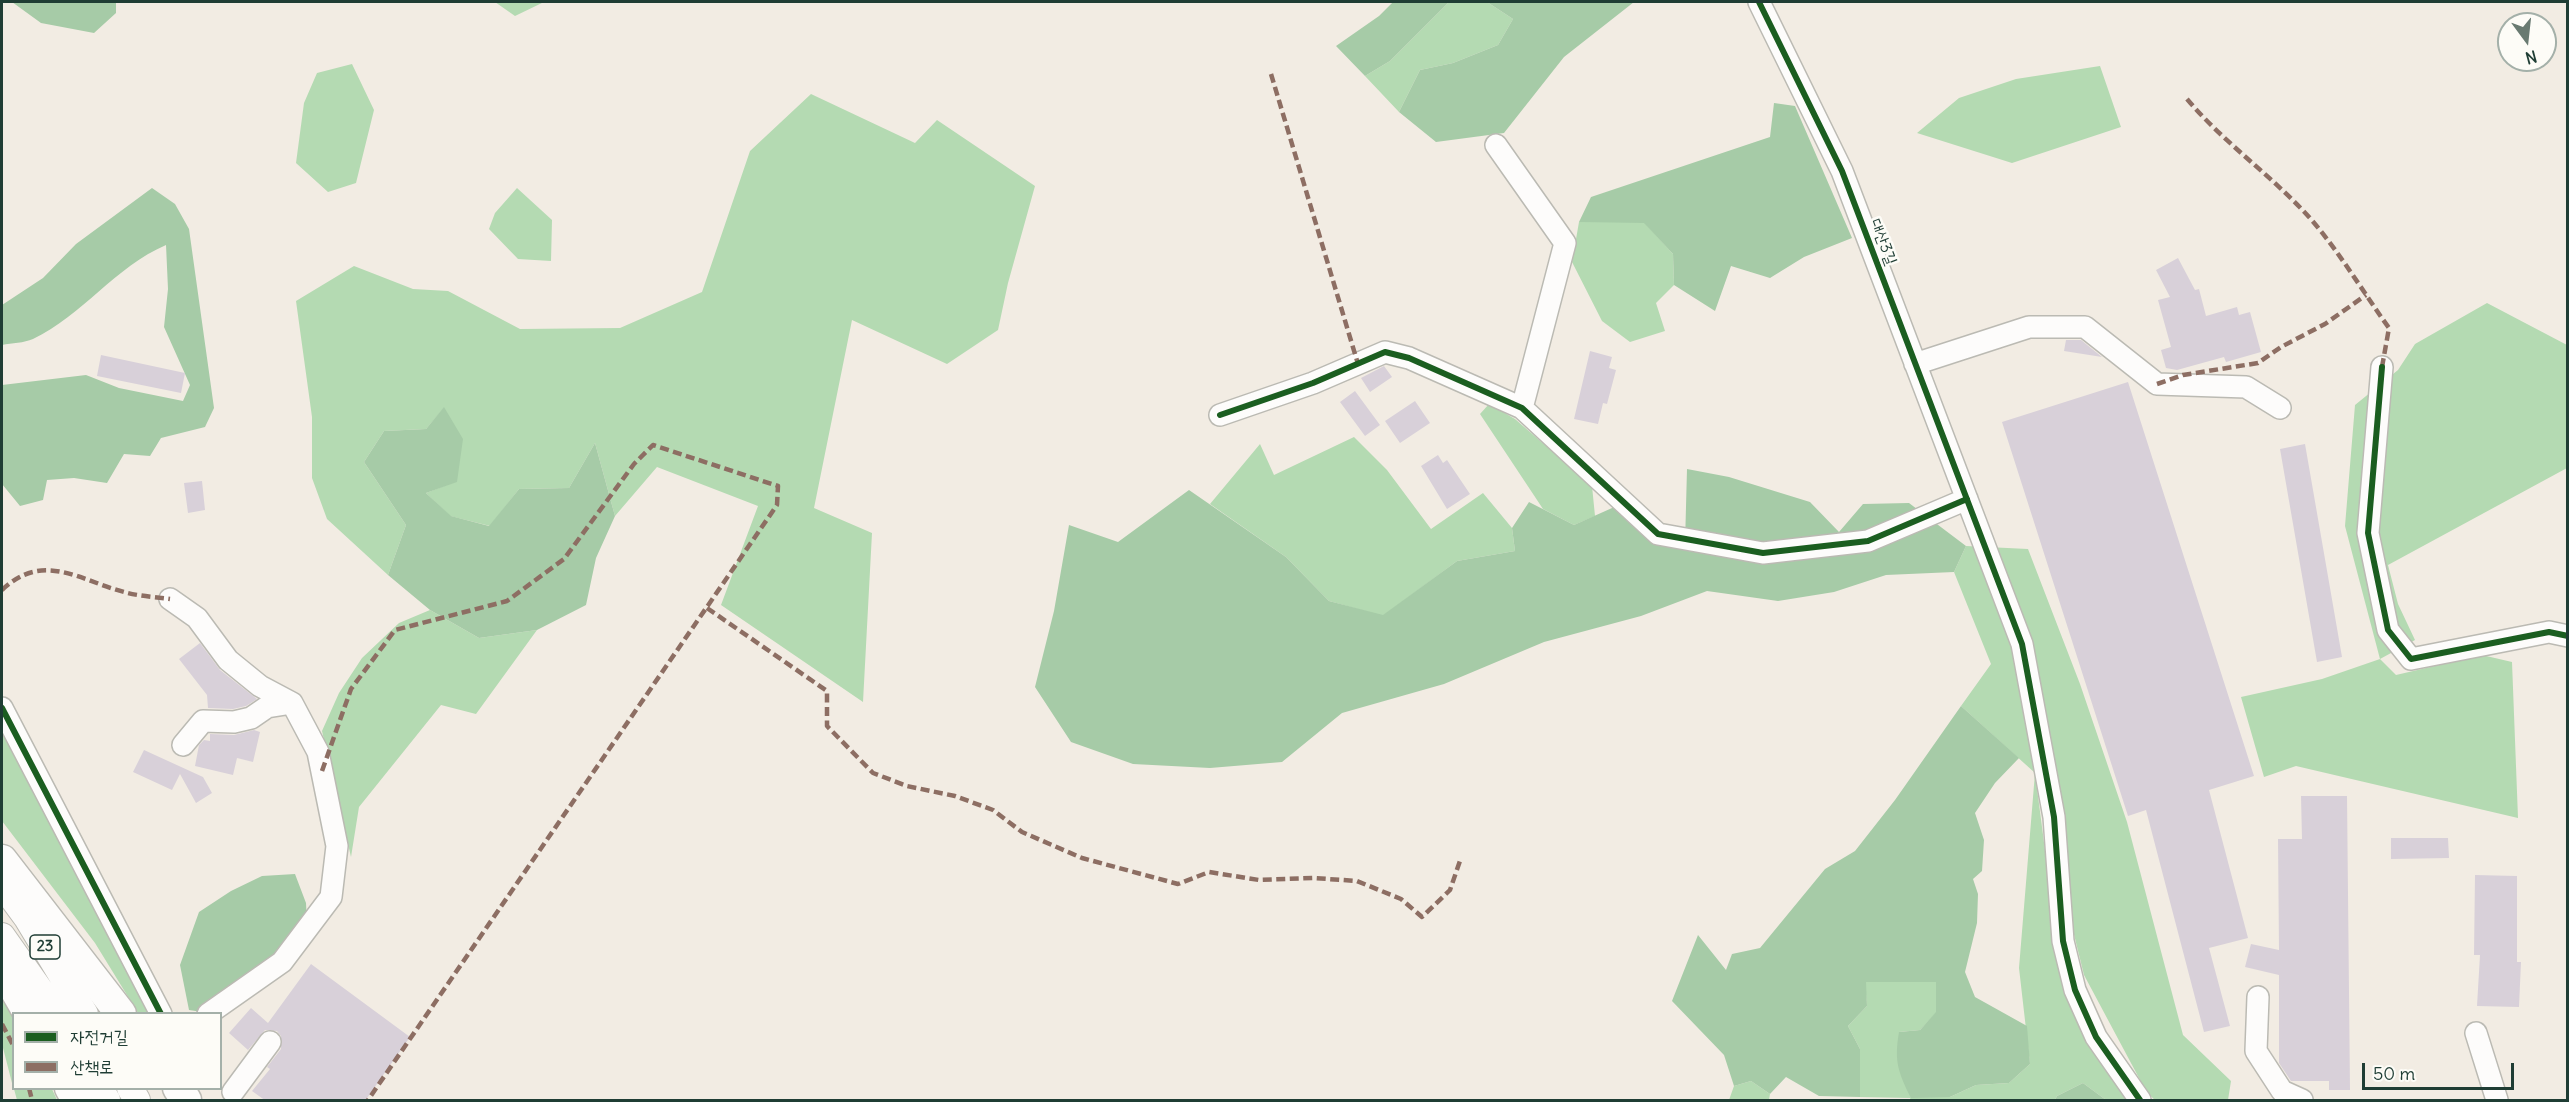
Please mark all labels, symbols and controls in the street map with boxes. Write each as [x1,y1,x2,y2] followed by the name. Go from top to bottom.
[2497,12,2557,72] north arrow
[2523,46,2539,69] text: N
[1865,216,1901,268] street label: 대산3길
[30,935,60,959] road number: 23
[12,1012,222,1090] legend
[70,1025,128,1048] text: 자전거길
[2365,1051,2516,1089] scale bar
[70,1055,113,1078] text: 산책로
[2373,1062,2415,1085] text: 50 m

